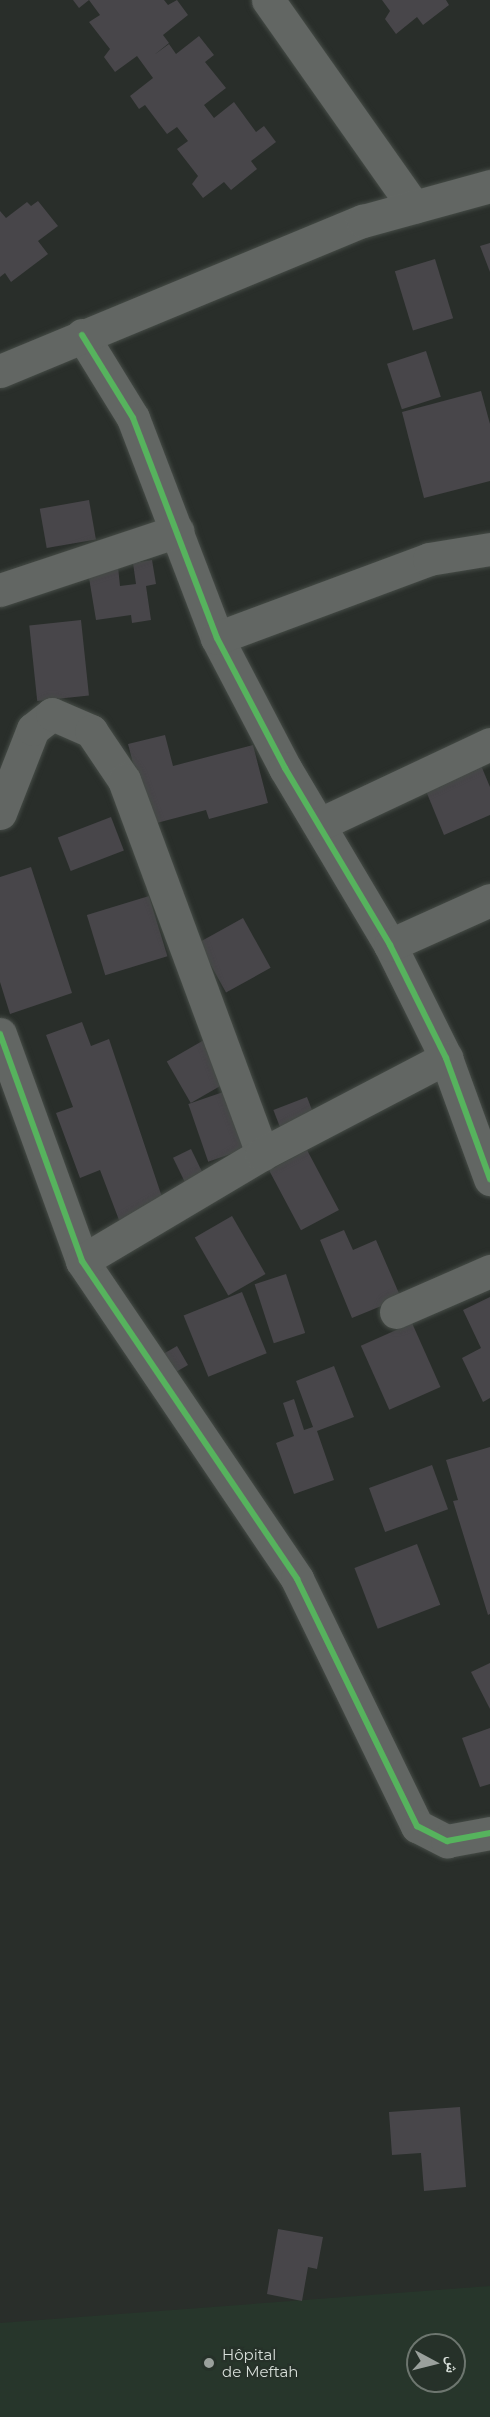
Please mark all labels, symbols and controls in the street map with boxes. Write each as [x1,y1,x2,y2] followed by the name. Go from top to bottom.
[406,2333,466,2393] north arrow
[222,2345,298,2380] place label: Hôpital de Meftah
[200,2354,218,2372] marker: Hôpital de Meftah
[442,2355,463,2375] text: ش

